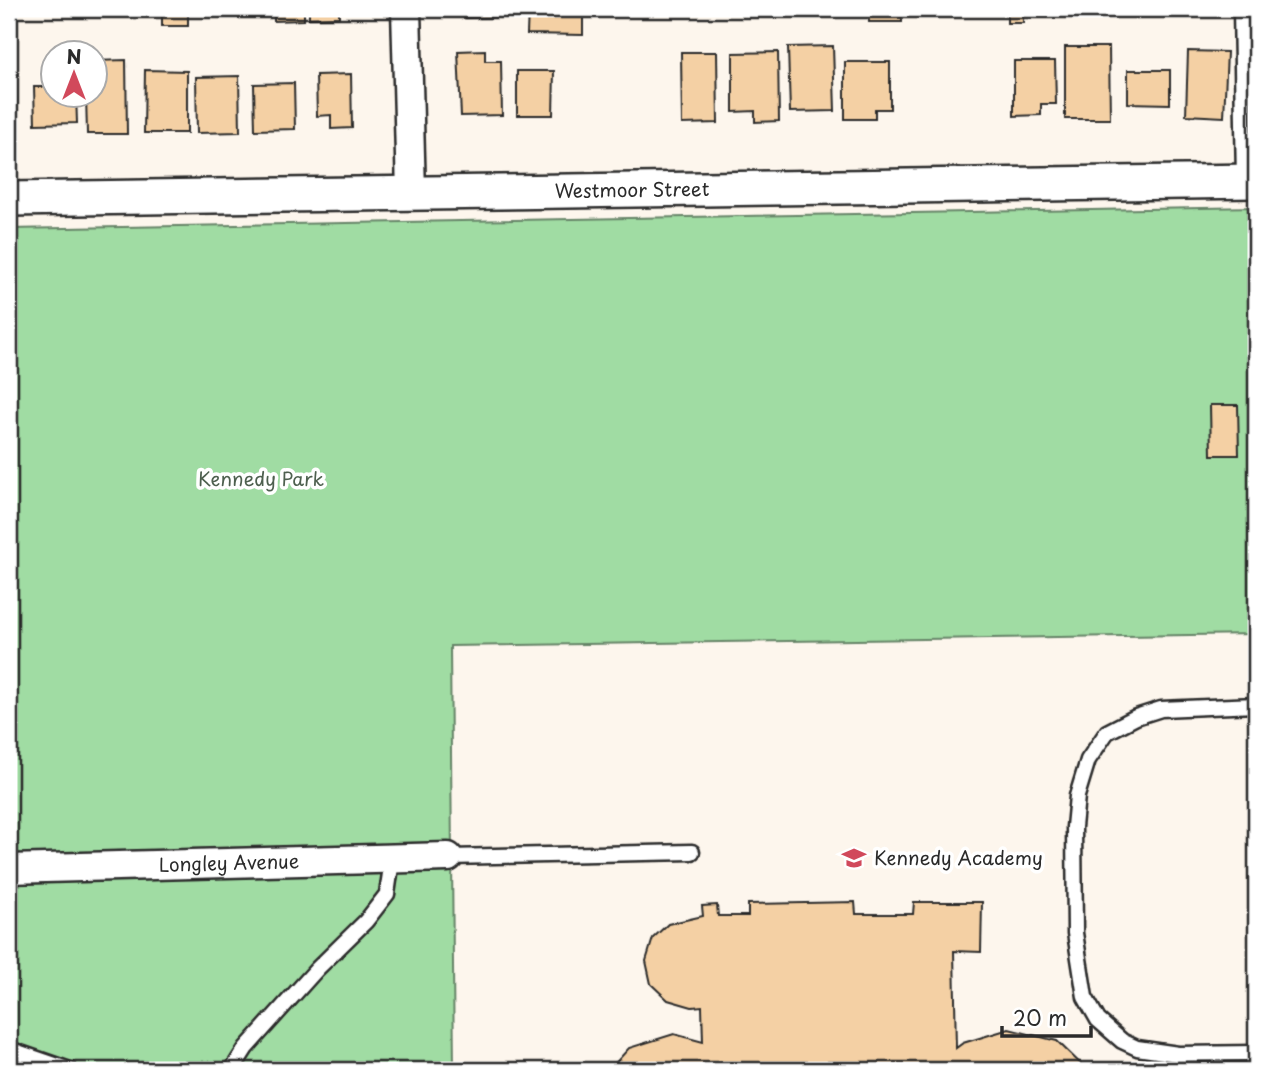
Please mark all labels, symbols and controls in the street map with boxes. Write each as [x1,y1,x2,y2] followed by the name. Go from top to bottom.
[38,38,108,108] north arrow
[66,42,82,70] text: N
[554,174,710,204] street label: Westmoor Street
[198,464,324,492] park label: Kennedy Park
[874,843,1043,871] place label: Kennedy Academy
[840,844,868,872] school or university icon: Kennedy Academy
[158,846,299,878] street label: Longley Avenue
[1002,995,1092,1039] scale bar
[1013,1001,1067,1033] text: 20 m

